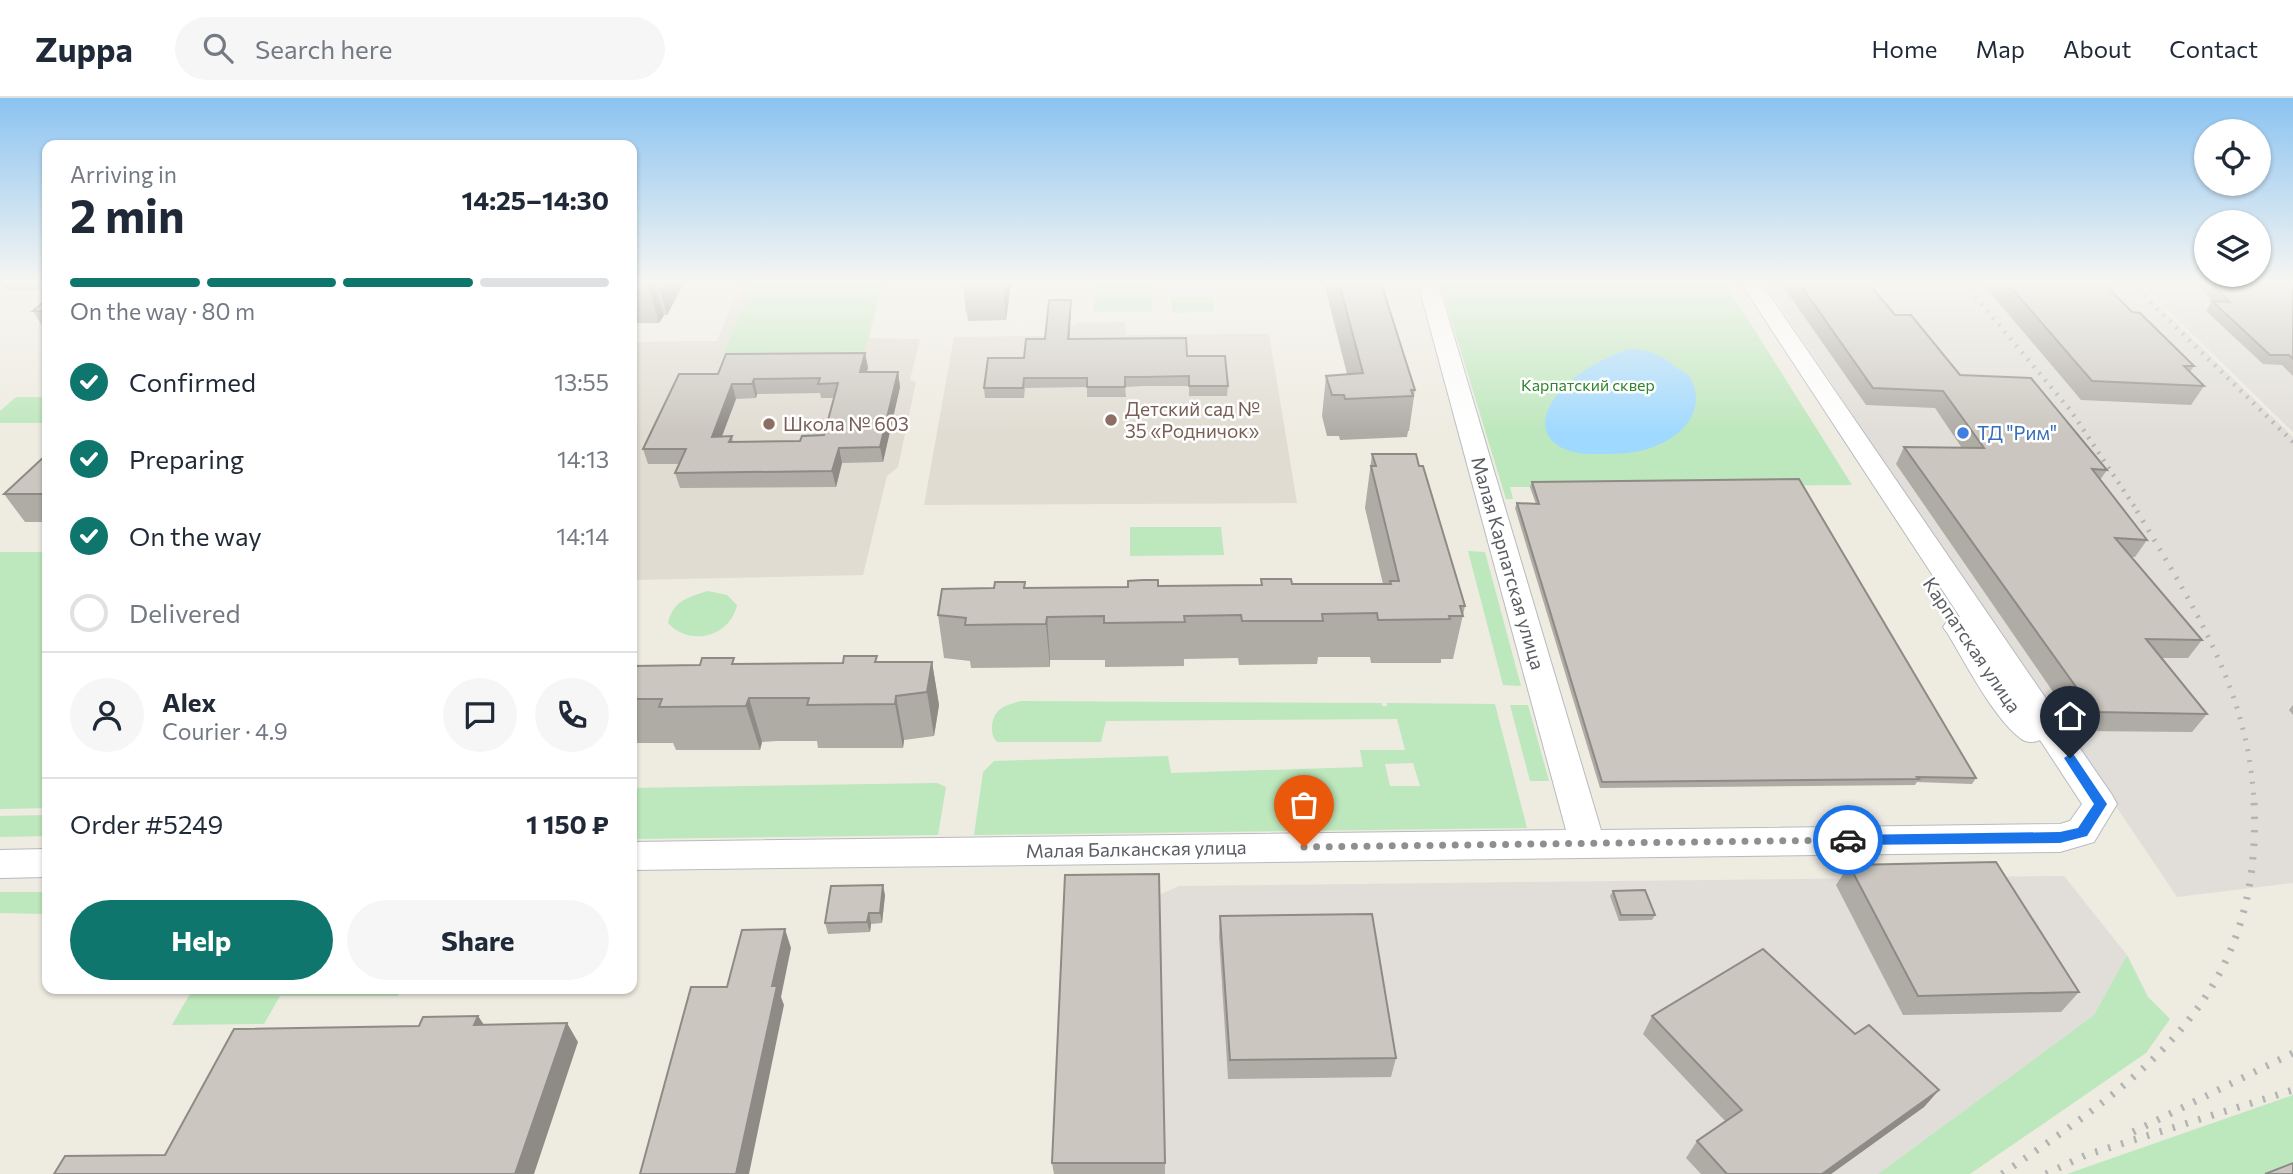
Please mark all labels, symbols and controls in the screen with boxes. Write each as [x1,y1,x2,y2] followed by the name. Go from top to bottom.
[175,17,665,80] search box
[35,28,133,69] text: Zuppa
[199,29,237,67] icon: search
[255,33,392,64] text: Search here
[1872,34,1938,63] text: Home
[1976,34,2025,63] text: Map
[2063,34,2131,63] text: About
[2169,34,2258,63] text: Contact
[2194,119,2271,287] map controls
[2194,119,2271,196] button: locate
[70,160,177,188] text: Arriving in
[461,184,609,215] text: 14:25–14:30
[70,186,185,242] text: 2 min
[2194,210,2271,287] button: layers
[70,297,255,325] text: On the way · 80 m
[70,363,108,401] icon: check
[129,366,256,397] text: Confirmed
[554,368,609,396] text: 13:55
[1521,375,1655,394] park label: Карпатский сквер
[1125,397,1260,442] place label: Детский сад № 35 «Родничок»
[783,412,909,435] place label: Школа № 603
[1103,412,1119,428] marker: Детский сад № 35 «Родничок»
[761,416,777,432] marker: Школа № 603
[1977,421,2057,444] place label: ТД "Рим"
[1955,425,1971,441] marker: ТД "Рим"
[70,440,108,478] icon: check
[129,443,244,474] text: Preparing
[557,445,609,473] text: 14:13
[1467,454,1550,672] street label: Малая Карпатская улица
[70,517,108,555] icon: check
[129,520,262,551] text: On the way
[556,522,609,550] text: 14:14
[1919,573,2026,717] street label: Карпатская улица
[129,597,240,628] text: Delivered
[70,678,144,752] button: person
[443,678,517,752] button: chat
[535,678,609,752] button: phone
[162,686,216,717] text: Alex
[2040,686,2100,758] pin
[2051,697,2089,735] icon: home
[162,717,288,745] text: Courier · 4.9
[1274,775,1334,847] pin
[1285,786,1323,824] icon: bag
[1813,805,1883,875] courier
[70,808,223,839] text: Order #5249
[526,808,609,839] text: 1 150 ₽
[1829,821,1867,859] icon: car
[1025,835,1247,862] street label: Малая Балканская улица
[70,900,333,980] button: Help
[347,900,609,980] button: Share

